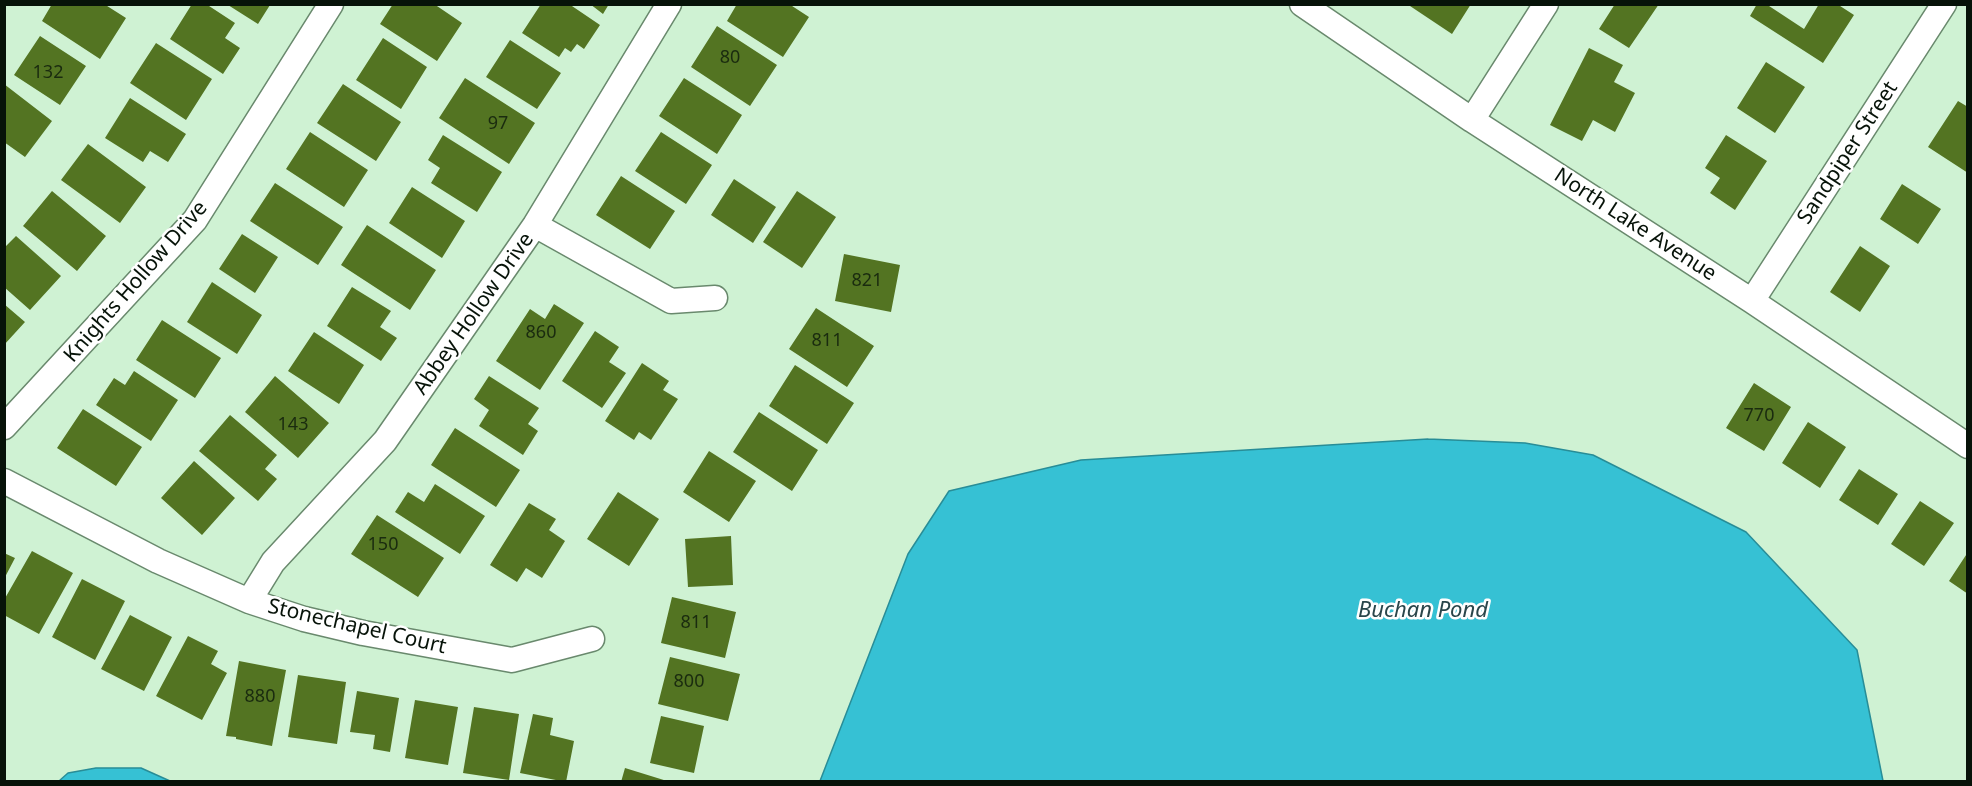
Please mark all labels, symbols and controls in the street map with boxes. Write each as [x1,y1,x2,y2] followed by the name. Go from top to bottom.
[720,47,740,69] house number: 80
[33,62,63,84] house number: 132
[1792,77,1904,229] street label: Sandpiper Street
[488,113,508,135] house number: 97
[1549,163,1721,287] street label: North Lake Avenue
[59,196,213,368] street label: Knights Hollow Drive
[409,228,539,400] street label: Abbey Hollow Drive
[852,270,882,292] house number: 821
[526,322,556,344] house number: 860
[812,330,842,352] house number: 811
[1744,405,1774,427] house number: 770
[278,414,308,436] house number: 143
[368,534,398,556] house number: 150
[265,594,449,660] street label: Stonechapel Court
[1358,598,1488,624] water label: Buchan Pond
[681,612,711,634] house number: 811
[674,671,704,693] house number: 800
[245,686,275,708] house number: 880

